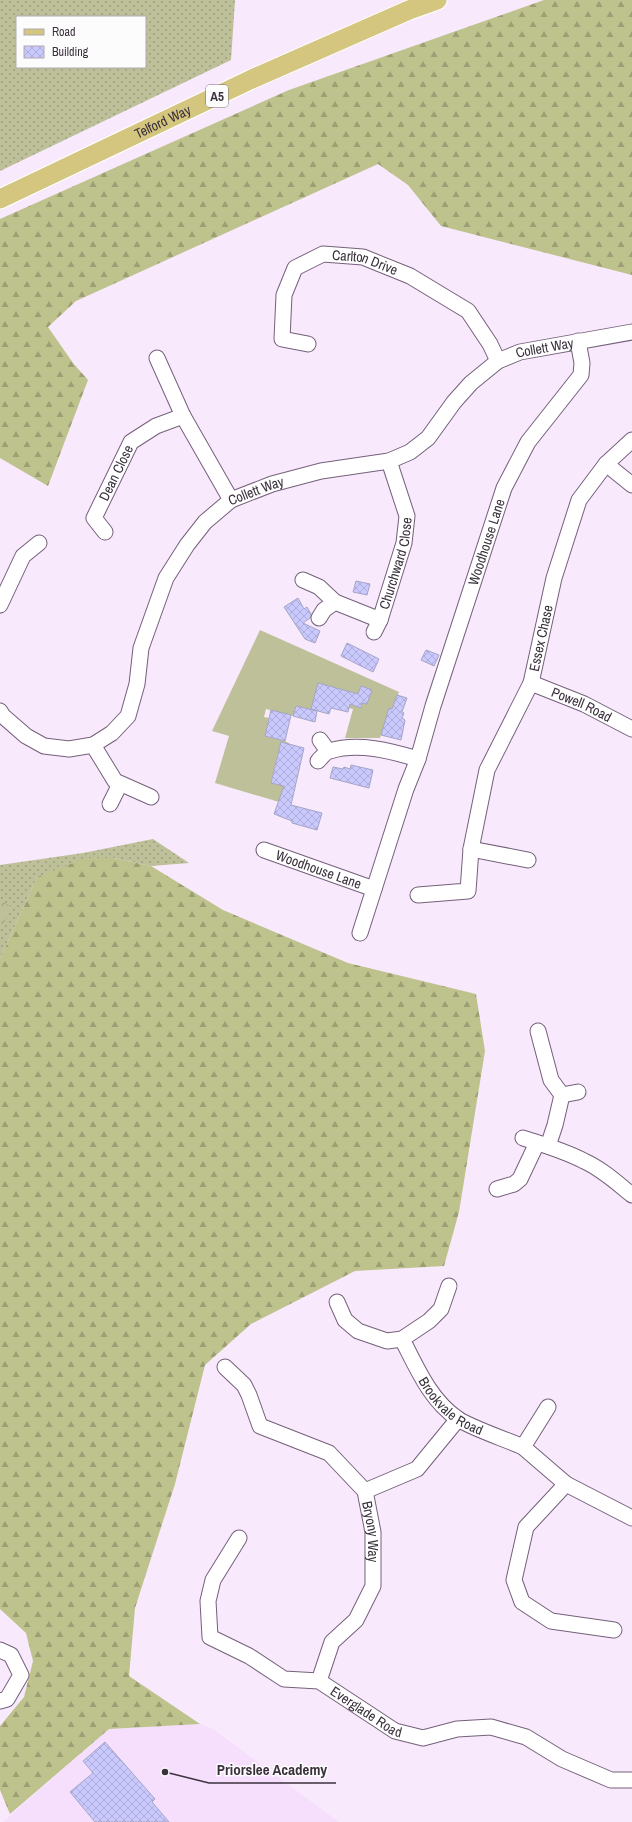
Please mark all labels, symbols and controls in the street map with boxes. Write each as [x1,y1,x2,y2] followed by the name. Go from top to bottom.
[16,16,146,68] legend
[52,24,76,40] text: Road
[52,44,89,60] text: Building
[206,85,228,107] road number: A5
[131,100,194,143] street label: Telford Way
[331,246,400,279] street label: Carlton Drive
[513,334,575,362] street label: Collett Way
[95,442,137,504] street label: Dean Close
[225,472,286,509] street label: Collett Way
[464,497,509,588] street label: Woodhouse Lane
[375,516,416,611] street label: Churchward Close
[525,603,557,673] street label: Essex Chase
[549,683,615,726] street label: Powell Road
[273,846,364,893] street label: Woodhouse Lane
[415,1373,486,1439] street label: Brookvale Road
[358,1500,382,1563] street label: Bryony Way
[327,1682,404,1741] street label: Everglade Road
[209,1756,336,1783] callout: Priorslee Academy
[217,1759,327,1780] text: Priorslee Academy

